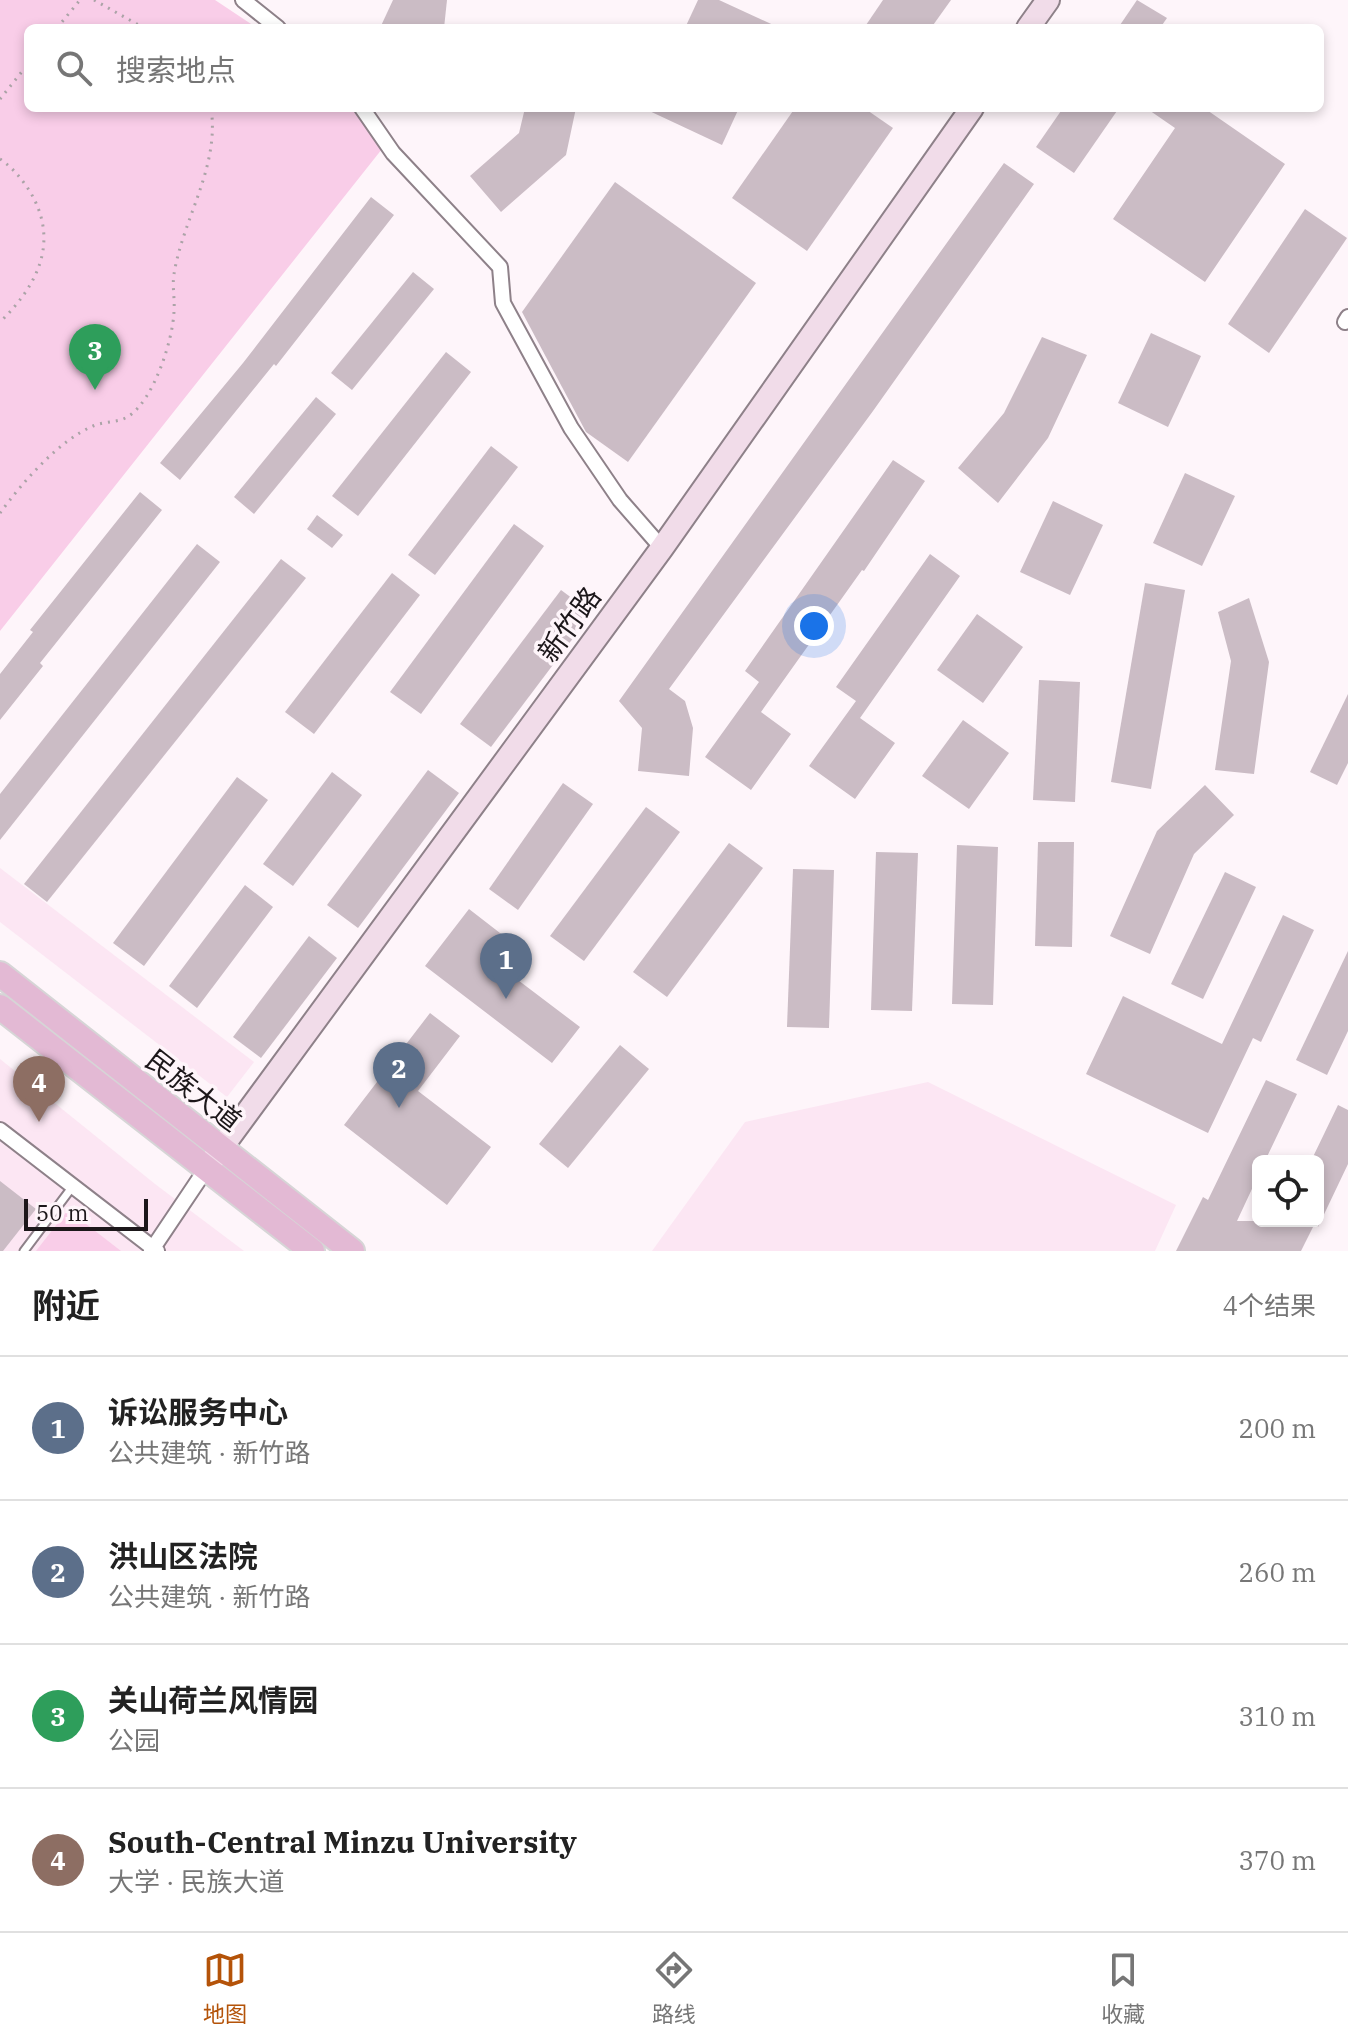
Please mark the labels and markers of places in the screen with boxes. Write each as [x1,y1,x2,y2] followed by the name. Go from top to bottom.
[69,324,121,390] pin: 3
[480,933,532,999] pin: 1
[373,1042,425,1108] pin: 2
[13,1056,65,1122] pin: 4

